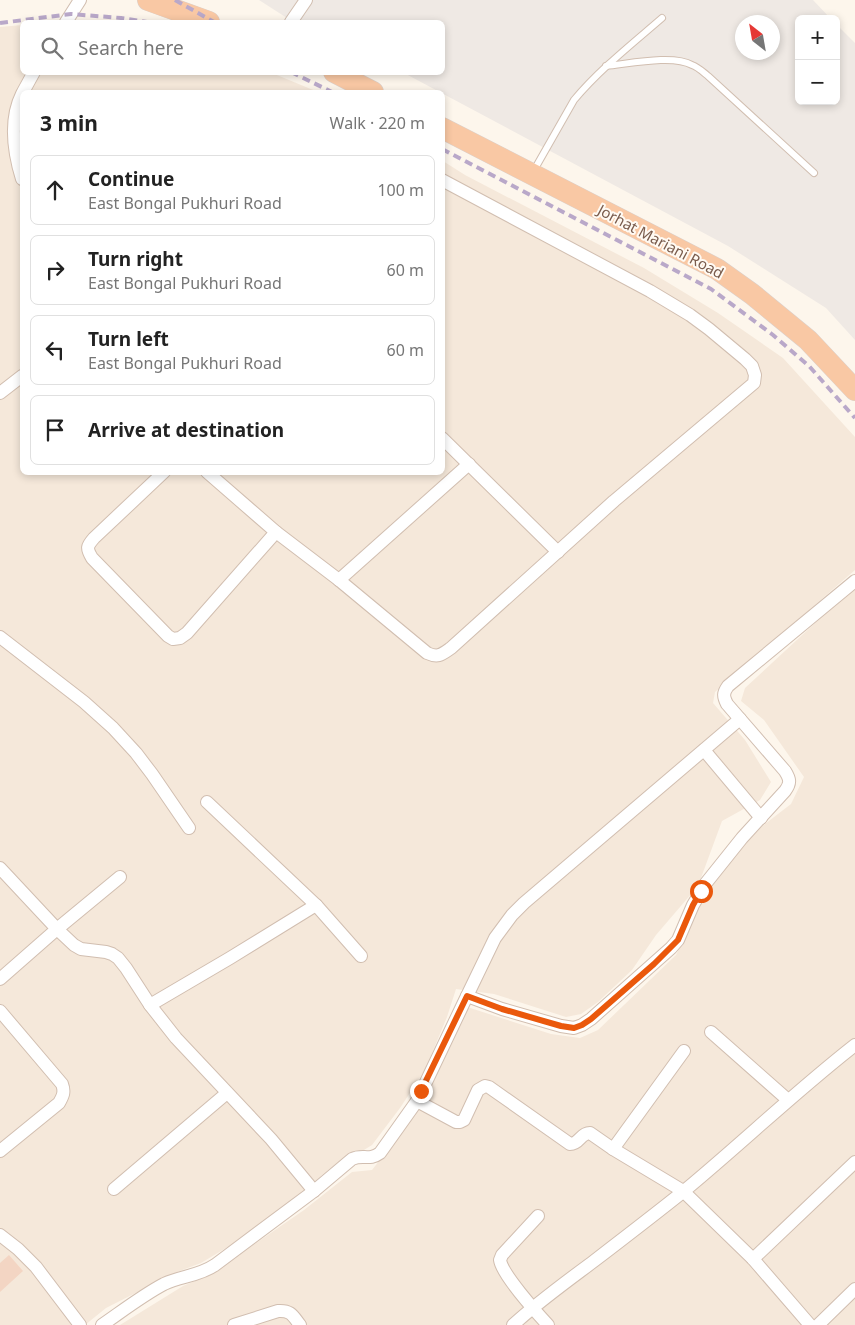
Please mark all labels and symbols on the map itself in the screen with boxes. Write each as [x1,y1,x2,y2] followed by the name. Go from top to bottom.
[735,15,780,60] north arrow
[593,198,727,283] street label: Jorhat Mariani Road
[690,880,713,903] route start
[410,1080,433,1103] route end

